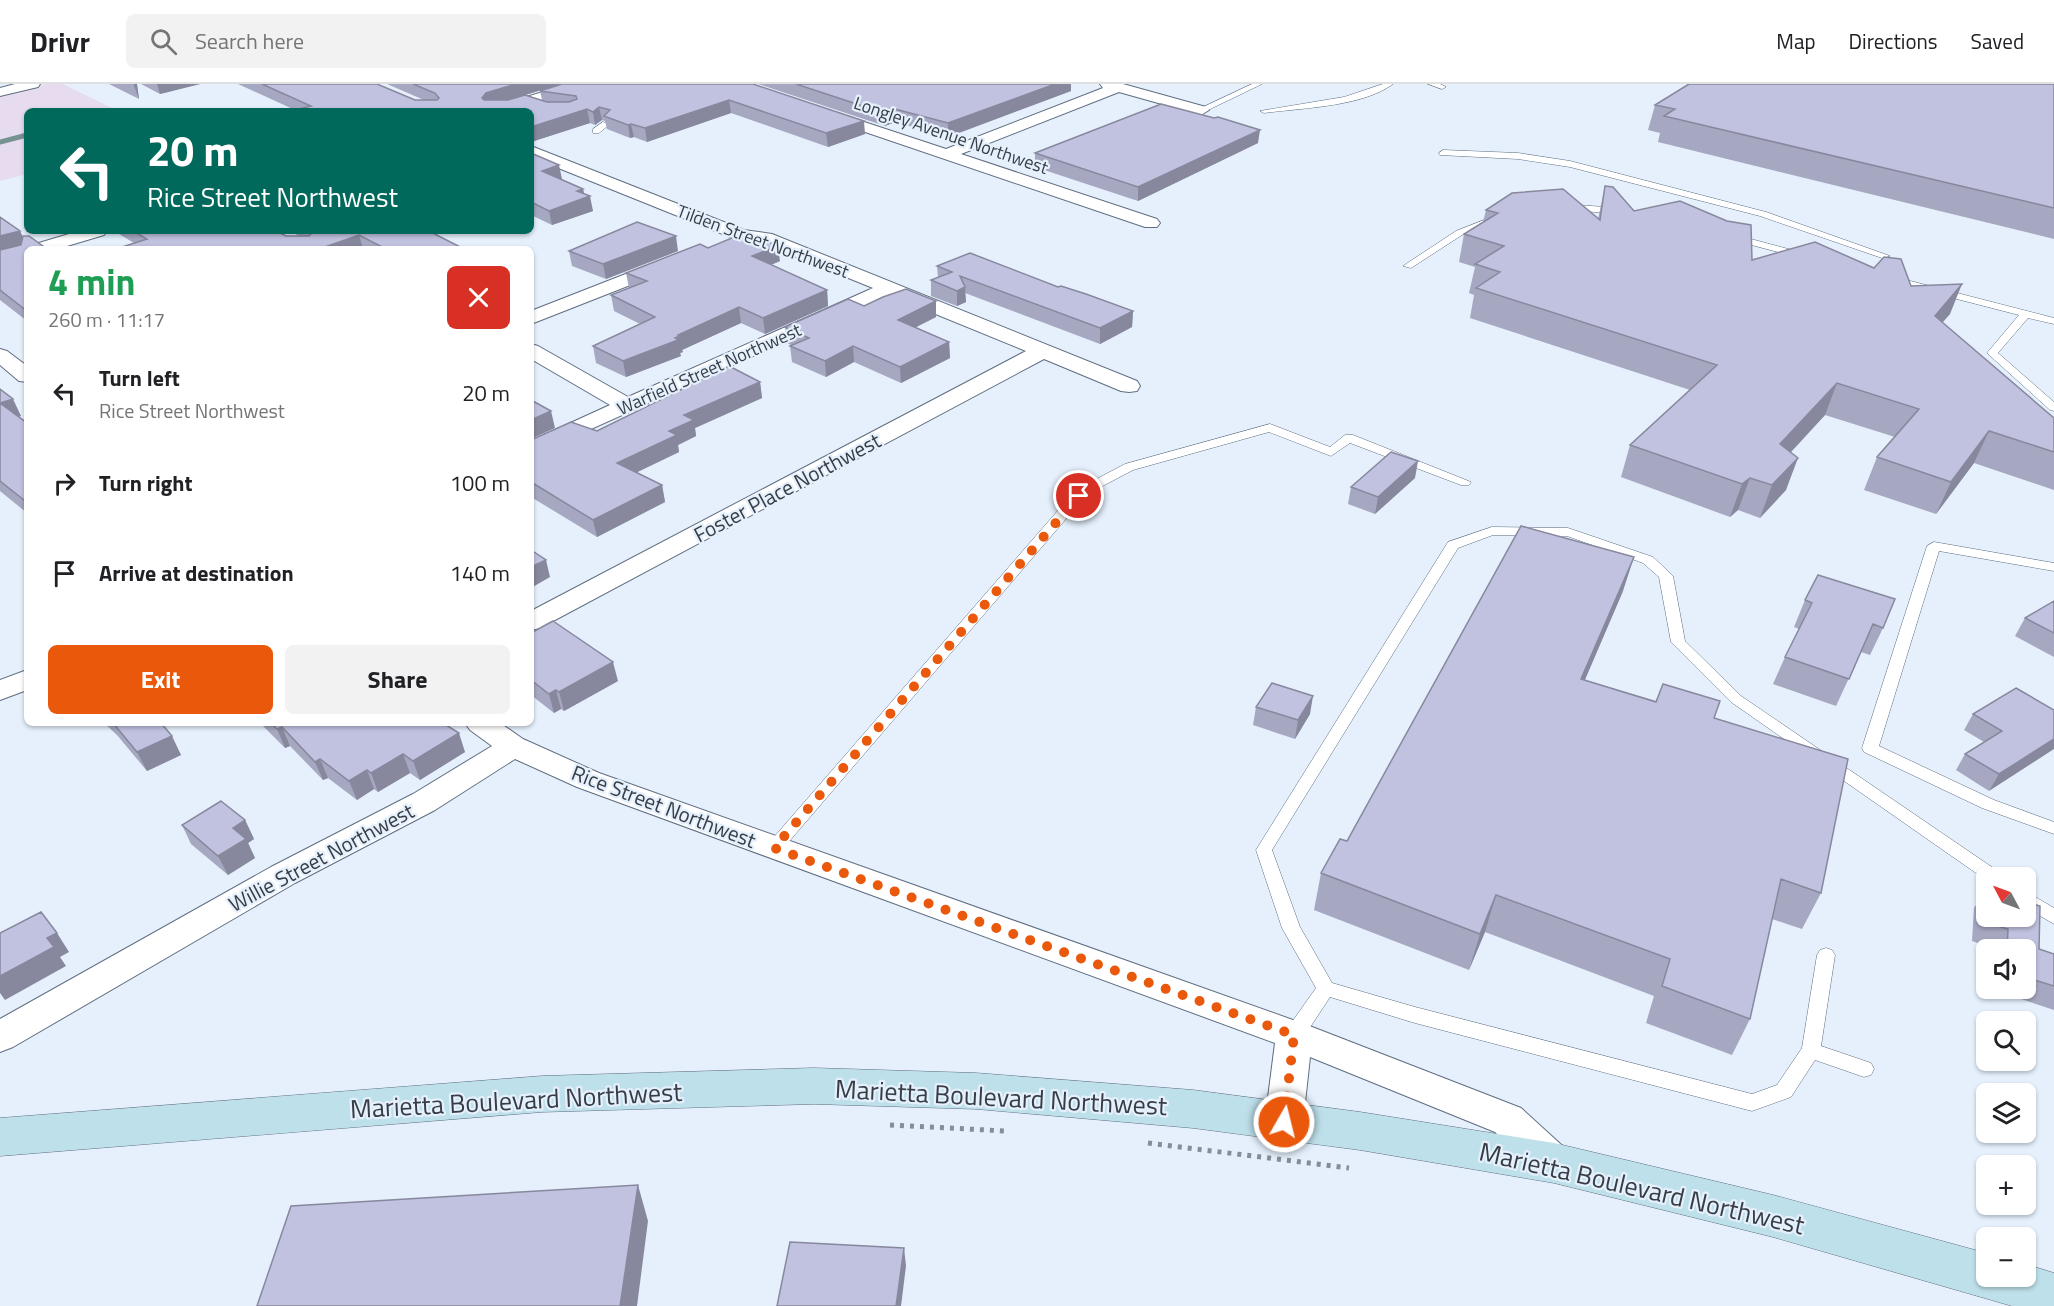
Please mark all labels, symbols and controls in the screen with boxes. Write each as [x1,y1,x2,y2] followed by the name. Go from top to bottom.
[126,14,546,68] search box
[30,20,90,63] text: Drivr
[195,24,304,58] text: Search here
[147,25,180,58] icon: search
[1776,25,1816,57] text: Map
[1849,25,1938,57] text: Directions
[1971,25,2024,57] text: Saved
[850,89,1053,181] street label: Longley Avenue Northwest
[147,118,239,182] text: 20 m
[48,132,126,210] icon: left
[147,176,398,217] text: Rice Street Northwest
[673,197,853,285] street label: Tilden Street Northwest
[48,254,135,309] text: 4 min
[447,266,510,329] button: close
[48,304,165,335] text: 260 m · 11:17
[613,316,806,422] street label: Warfield Street Northwest
[99,361,180,395] text: Turn left
[462,376,510,410] text: 20 m
[48,377,81,410] icon: left
[99,395,285,426] text: Rice Street Northwest
[688,424,887,550] street label: Foster Place Northwest
[99,466,193,500] text: Turn right
[450,466,510,500] text: 100 m
[48,467,81,500] icon: right
[1053,470,1104,521] pin
[1062,479,1095,512] icon: arrive
[99,556,294,590] text: Arrive at destination
[450,556,510,590] text: 140 m
[48,557,81,590] icon: arrive
[48,645,273,714] button: Exit
[285,645,510,714] button: Share
[567,756,761,856] street label: Rice Street Northwest
[222,794,420,920] street label: Willie Street Northwest
[1976,867,2036,927] north arrow
[1976,867,2036,1287] map controls
[1976,939,2036,999] button: sound
[1976,1011,2036,1071] button: search
[834,1069,1168,1125] street label: Marietta Boulevard Northwest
[349,1072,683,1128] street label: Marietta Boulevard Northwest
[1976,1083,2036,1143] button: layers
[1252,1090,1316,1154] position arrow
[1476,1132,1808,1244] street label: Marietta Boulevard Northwest
[1976,1155,2036,1215] button: +
[1976,1227,2036,1287] button: −

